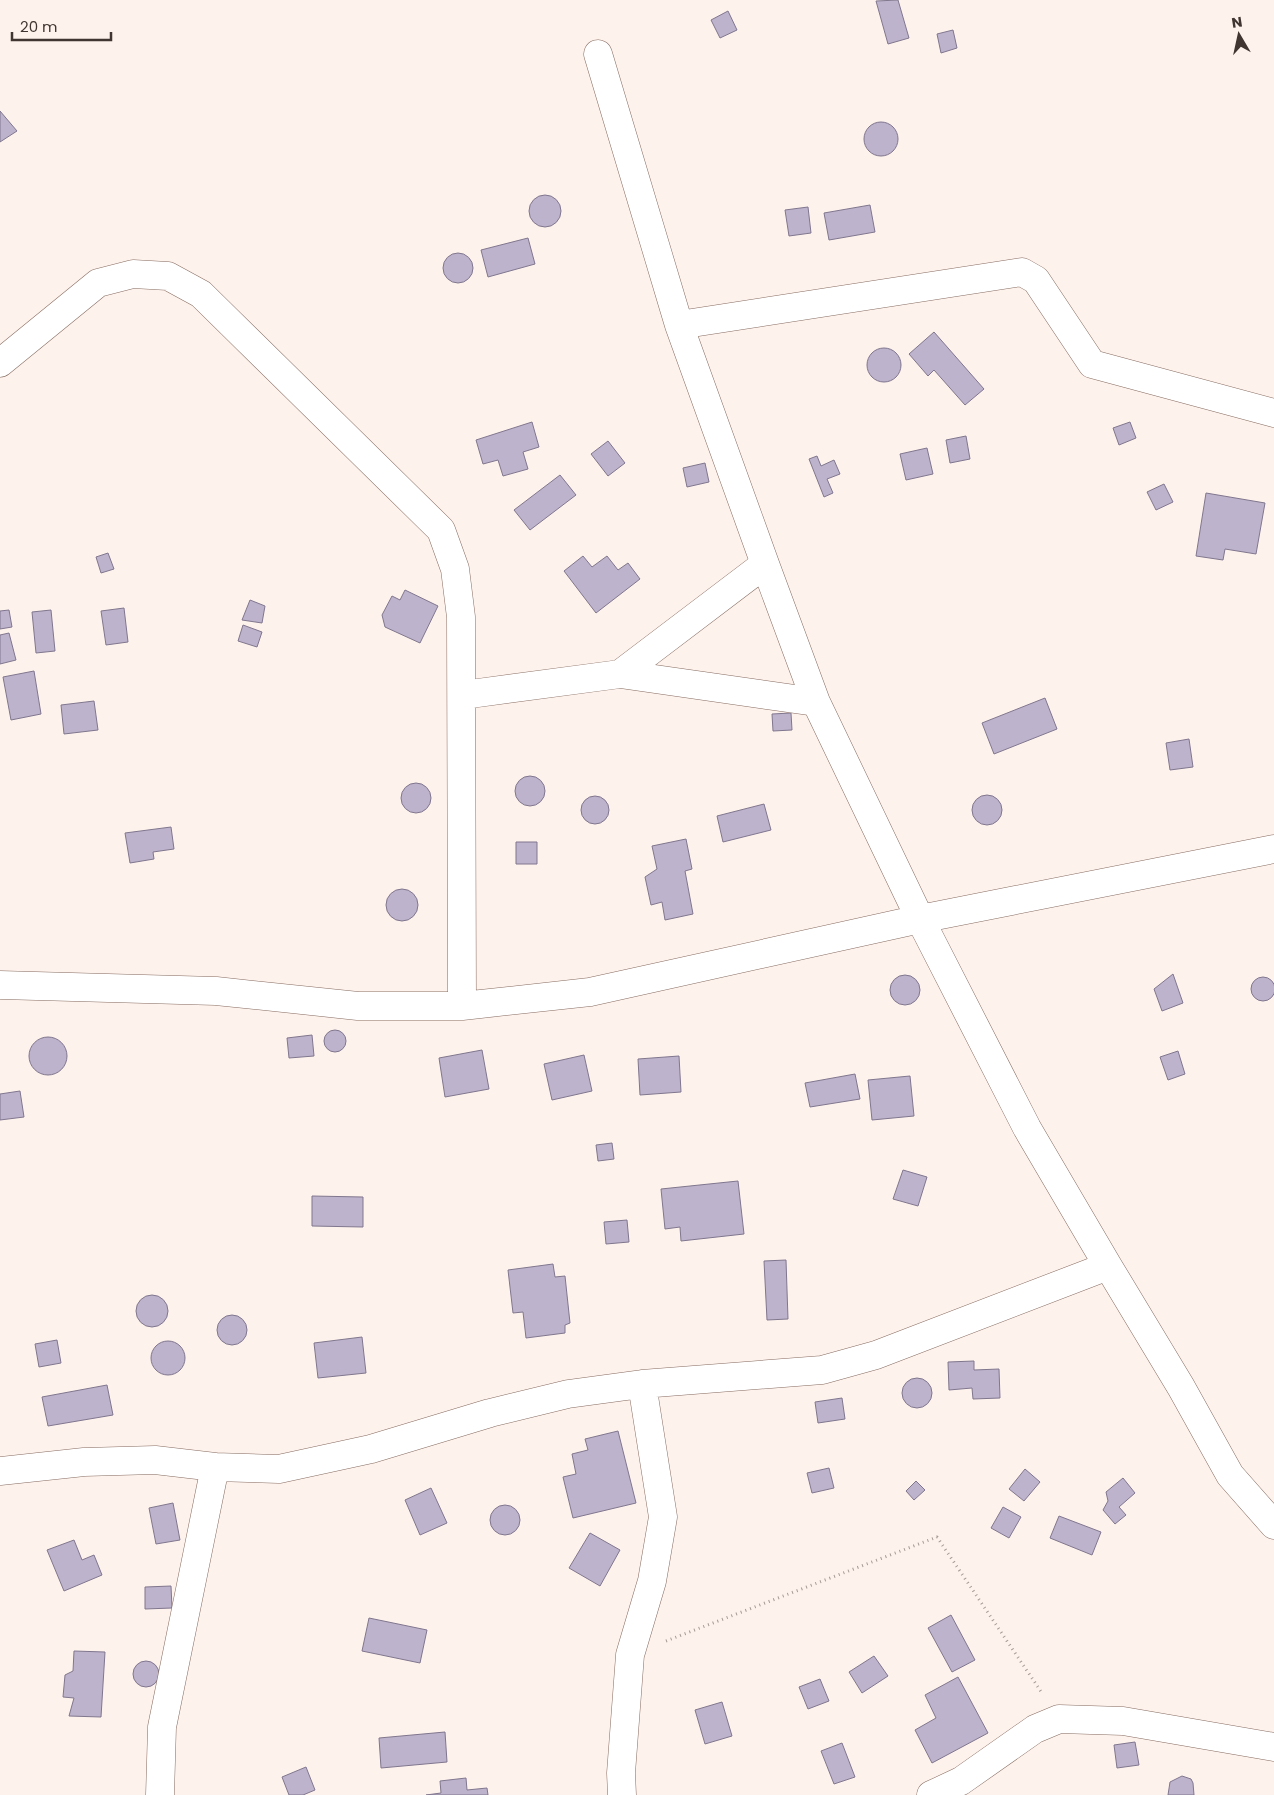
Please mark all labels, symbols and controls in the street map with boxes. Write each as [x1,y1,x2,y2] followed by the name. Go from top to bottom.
[12,10,111,42] scale bar
[1214,10,1264,60] north arrow
[1230,11,1244,33] text: N
[20,16,58,37] text: 20 m

